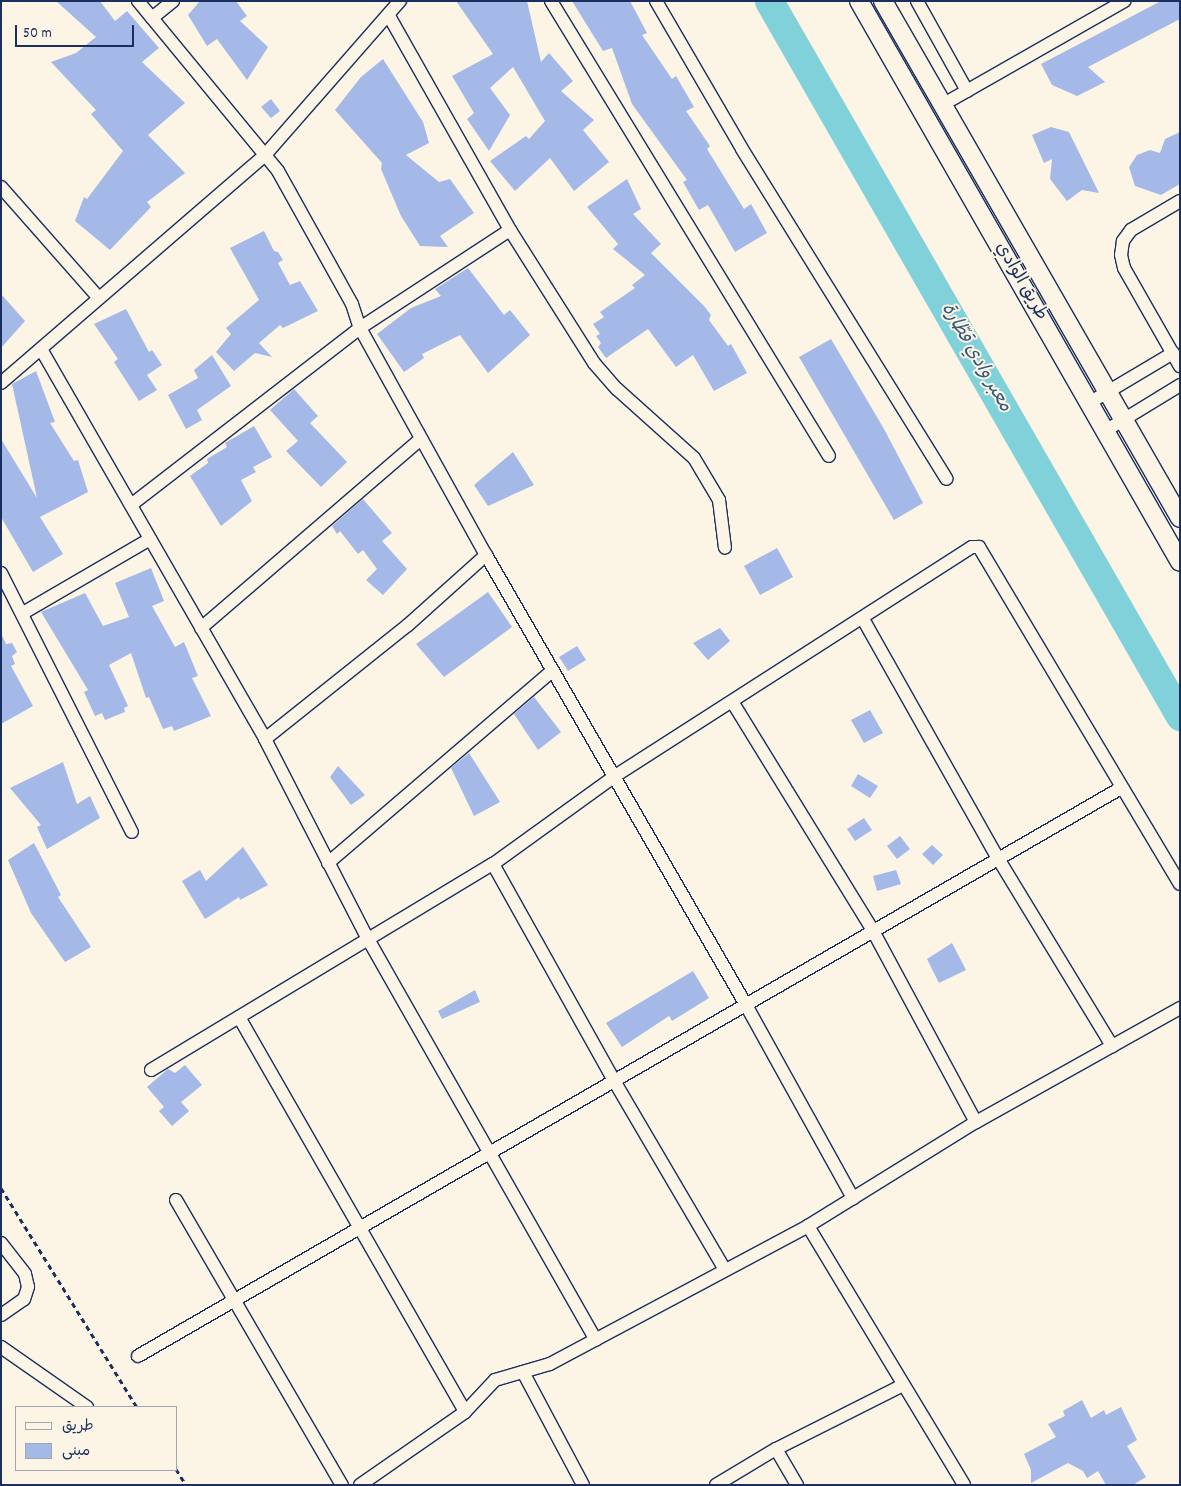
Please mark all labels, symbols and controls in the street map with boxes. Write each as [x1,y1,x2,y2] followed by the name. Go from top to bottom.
[18,15,136,47] scale bar
[23,23,52,45] text: 50 m
[989,239,1051,325] street label: طريق الوادي
[935,300,1015,416] water label: معبر وادي قطّارة
[15,1406,178,1471] legend
[62,1416,94,1438] text: طريق
[62,1441,90,1463] text: مبنى

